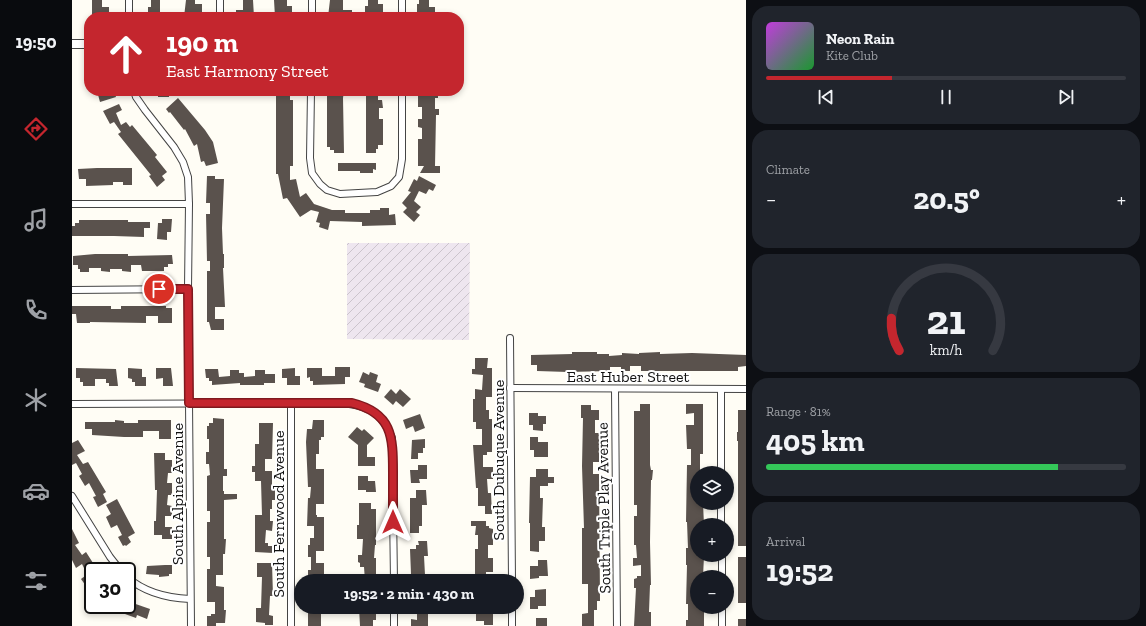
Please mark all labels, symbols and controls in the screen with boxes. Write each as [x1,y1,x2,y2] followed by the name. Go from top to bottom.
[166,26,238,59] text: 190 m
[100,28,152,80] icon: ahead
[826,30,894,48] text: Neon Rain
[15,31,57,53] text: 19:50
[826,48,878,63] text: Kite Club
[166,60,329,82] text: East Harmony Street
[815,86,837,108] icon: previous
[935,86,957,108] icon: pause
[1055,86,1077,108] icon: next
[22,115,50,143] icon: directions
[766,162,810,177] text: Climate
[913,181,980,217] text: 20.5°
[766,186,776,213] text: −
[1117,186,1126,213] text: +
[22,206,50,234] icon: music
[142,272,176,306] pin
[148,278,170,300] icon: arrive
[926,295,966,345] text: 21
[22,296,50,324] icon: phone
[930,342,962,359] text: km/h
[567,367,689,386] street label: East Huber Street
[489,380,508,540] street label: South Dubuque Avenue
[22,386,50,414] icon: climate
[766,404,831,419] text: Range · 81%
[593,422,614,594] street label: South Triple Play Avenue
[168,423,187,565] street label: South Alpine Avenue
[766,423,865,459] text: 405 km
[269,431,288,597] street label: South Fernwood Avenue
[690,466,734,614] map controls
[690,466,734,510] button: layers
[22,477,50,505] icon: car
[372,501,414,543] position arrow
[690,518,734,562] button: +
[766,534,805,549] text: Arrival
[766,553,833,589] text: 19:52
[84,562,136,614] speed limit sign: 30
[22,567,50,595] icon: filters
[690,570,734,614] button: −
[344,585,474,603] text: 19:52 · 2 min · 430 m

